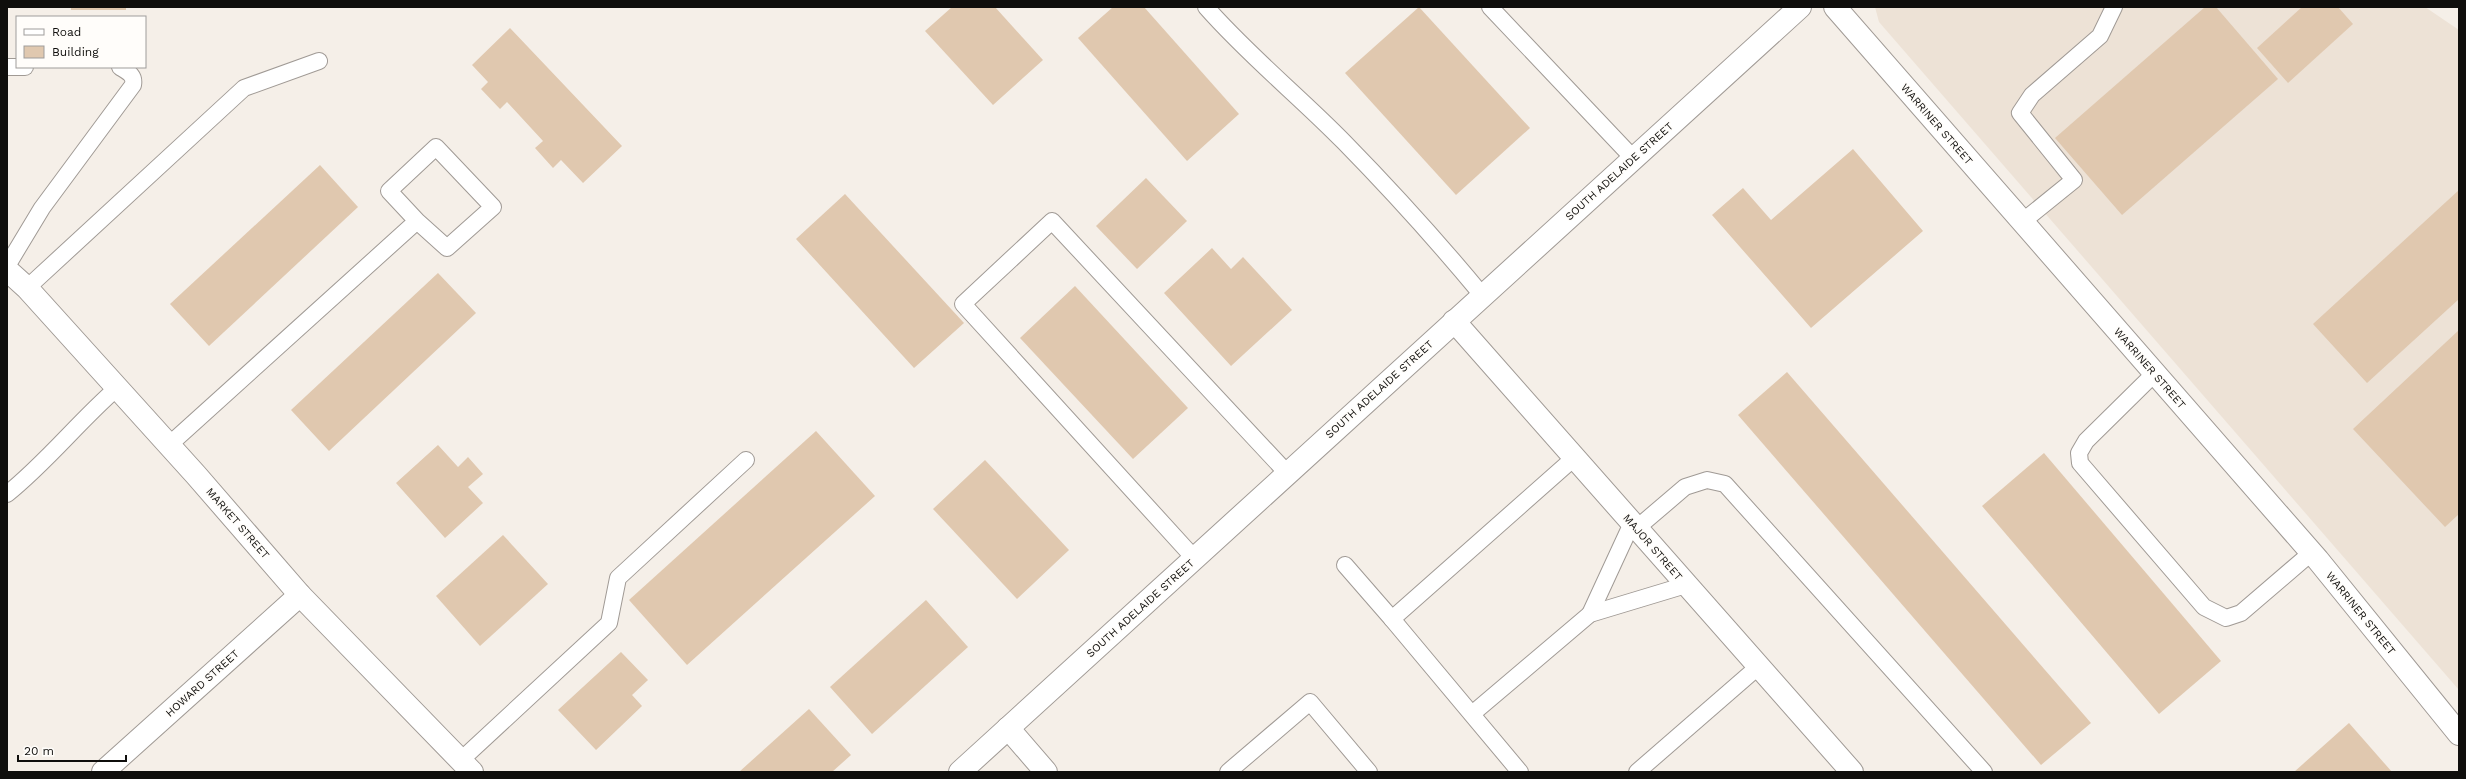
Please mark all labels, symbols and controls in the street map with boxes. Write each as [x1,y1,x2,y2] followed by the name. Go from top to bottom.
[16,16,146,68] legend
[52,25,81,39] text: Road
[52,45,99,59] text: Building
[1898,81,1975,168] street label: WARRINER STREET
[1563,119,1676,223] street label: SOUTH ADELAIDE STREET
[2111,325,2188,412] street label: WARRINER STREET
[1323,337,1436,441] street label: SOUTH ADELAIDE STREET
[203,485,272,562] street label: MARKET STREET
[1620,512,1685,583] street label: MAJOR STREET
[1084,556,1197,660] street label: SOUTH ADELAIDE STREET
[2323,569,2398,658] street label: WARRINER STREET
[163,647,242,720] street label: HOWARD STREET
[18,737,126,763] scale bar
[24,744,54,758] text: 20 m

